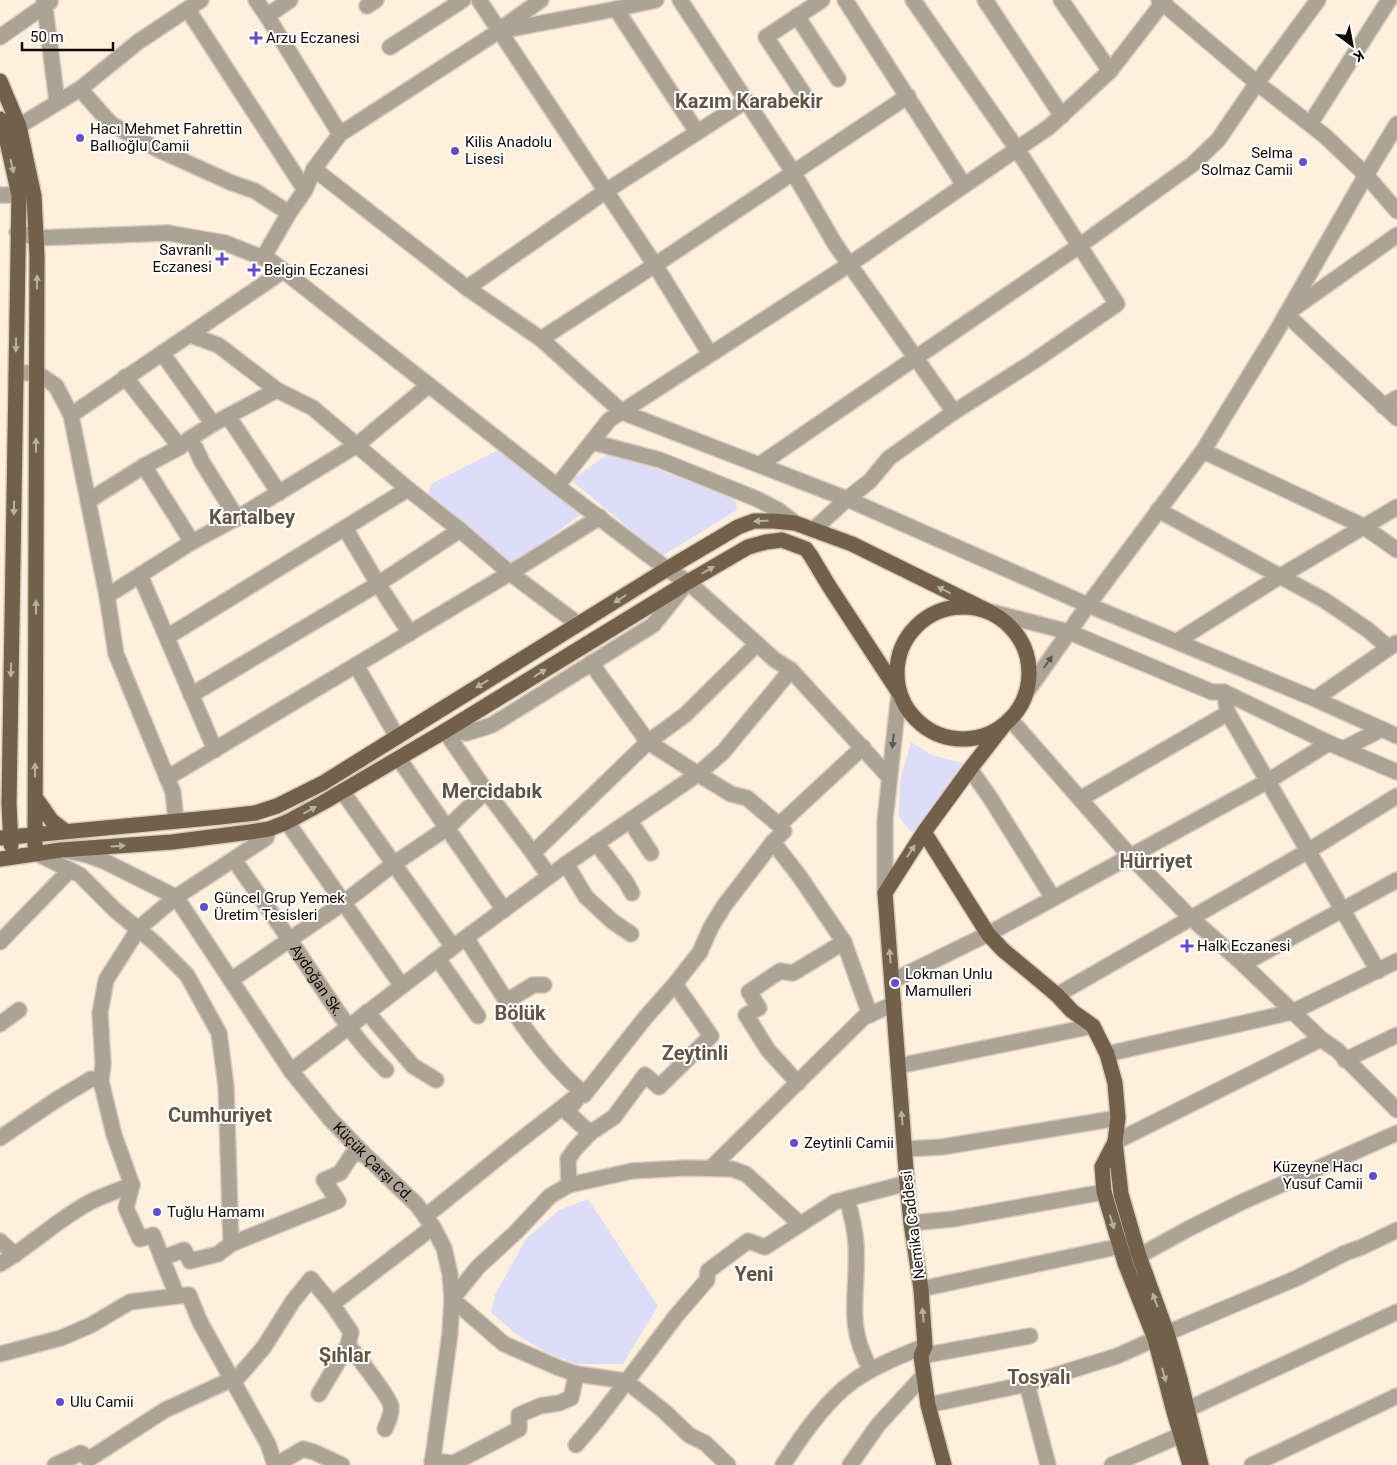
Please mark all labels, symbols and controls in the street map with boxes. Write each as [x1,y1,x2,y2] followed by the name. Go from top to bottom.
[22,20,114,52] scale bar
[1327,20,1377,70] north arrow
[30,28,64,46] text: 50 m
[266,29,360,47] place label: Arzu Eczanesi
[250,32,262,44] marker: Arzu Eczanesi
[1351,47,1367,65] text: K
[675,89,824,113] district label: Kazım Karabekir
[90,120,242,155] place label: Hacı Mehmet Fahrettin Ballıoğlu Camii
[74,132,86,144] marker: Hacı Mehmet Fahrettin Ballıoğlu Camii
[465,133,552,168] place label: Kilis Anadolu Lisesi
[1201,144,1293,179] place label: Selma Solmaz Camii
[449,145,461,157] marker: Kilis Anadolu Lisesi
[1297,156,1309,168] marker: Selma Solmaz Camii
[8,158,16,173] one-way arrow
[153,241,212,276] place label: Savranlı Eczanesi
[216,253,228,265] marker: Savranlı Eczanesi
[264,261,369,279] place label: Belgin Eczanesi
[248,264,260,276] marker: Belgin Eczanesi
[33,274,41,290] one-way arrow
[12,337,20,353] one-way arrow
[32,437,40,453] one-way arrow
[10,500,18,516] one-way arrow
[209,505,296,529] district label: Kartalbey
[753,518,769,526] one-way arrow
[701,566,716,574] one-way arrow
[937,585,951,593] one-way arrow
[613,594,626,603] one-way arrow
[32,599,40,615] one-way arrow
[1043,655,1053,669] one-way arrow
[7,662,15,678] one-way arrow
[533,668,546,677] one-way arrow
[475,680,488,689] one-way arrow
[889,734,897,750] one-way arrow
[31,762,39,778] one-way arrow
[442,779,543,803] district label: Mercidabık
[303,806,317,814] one-way arrow
[110,842,126,850] one-way arrow
[906,845,915,858] one-way arrow
[1120,849,1193,873] district label: Hürriyet
[214,889,345,924] place label: Güncel Grup Yemek Üretim Tesisleri
[198,901,210,913] marker: Güncel Grup Yemek Üretim Tesisleri
[1197,937,1290,955] place label: Halk Eczanesi
[1181,940,1193,952] marker: Halk Eczanesi
[286,941,347,1020] street label: Aydoğan Sk.
[885,948,893,964] one-way arrow
[905,965,992,1000] place label: Lokman Unlu Mamulleri
[889,977,901,989] marker: Lokman Unlu Mamulleri
[494,1001,546,1025] district label: Bölük
[662,1041,728,1065] district label: Zeytinli
[168,1103,272,1127] district label: Cumhuriyet
[898,1110,906,1126] one-way arrow
[329,1118,417,1205] street label: Küçük Çarşı Cd.
[804,1134,894,1152] place label: Zeytinli Camii
[788,1137,800,1149] marker: Zeytinli Camii
[1273,1158,1363,1193] place label: Küzeyne Hacı Yusuf Camii
[897,1170,929,1280] street label: Nemika Caddesi
[1367,1170,1379,1182] marker: Küzeyne Hacı Yusuf Camii
[167,1203,265,1221] place label: Tuğlu Hamamı
[151,1206,163,1218] marker: Tuğlu Hamamı
[1109,1214,1116,1229] one-way arrow
[734,1262,774,1286] district label: Yeni
[1151,1292,1159,1307] one-way arrow
[918,1306,926,1322] one-way arrow
[319,1343,372,1367] district label: Şıhlar
[1007,1365,1071,1389] district label: Tosyalı
[1160,1368,1168,1383] one-way arrow
[70,1393,134,1411] place label: Ulu Camii
[54,1396,66,1408] marker: Ulu Camii

